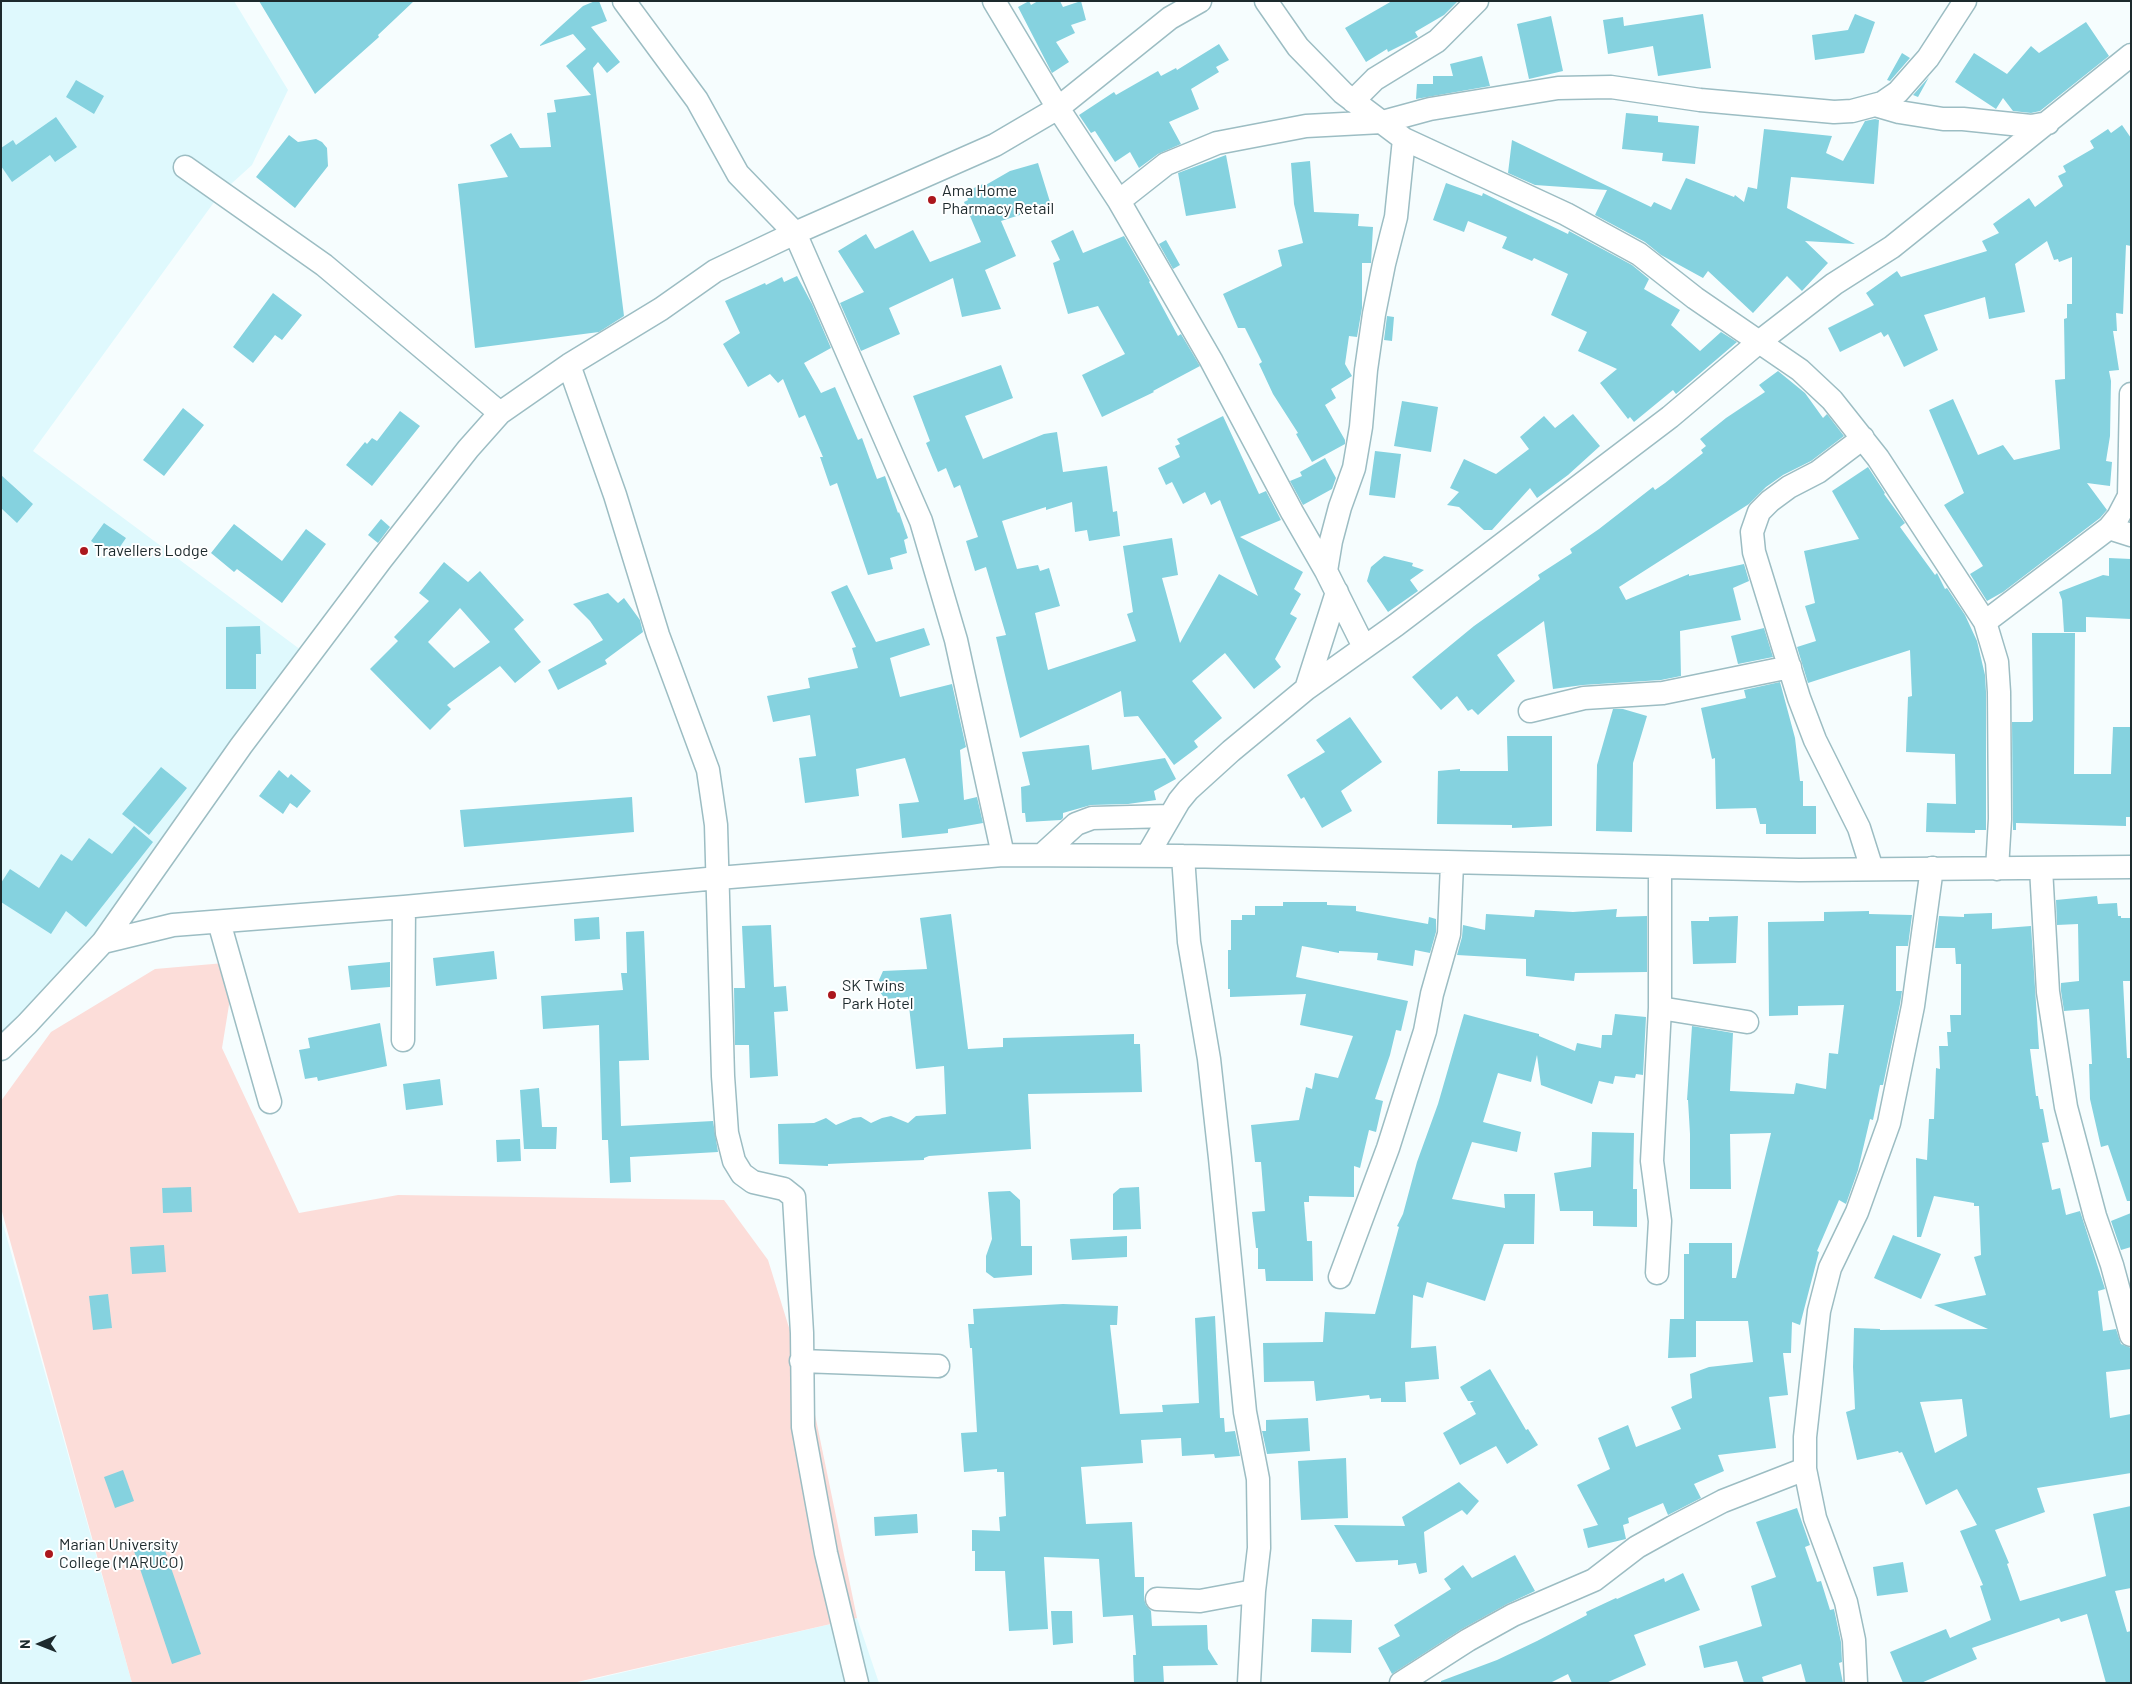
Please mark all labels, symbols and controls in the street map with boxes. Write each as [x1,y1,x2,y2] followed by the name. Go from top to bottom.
[942,181,1054,219] place label: Ama Home Pharmacy Retail
[926,194,938,206] marker: Ama Home Pharmacy Retail
[94,541,208,561] place label: Travellers Lodge
[78,545,90,557] marker: Travellers Lodge
[842,976,914,1014] place label: SK Twins Park Hotel
[826,989,838,1001] marker: SK Twins Park Hotel
[59,1535,183,1573] place label: Marian University College (MARUCO)
[43,1548,55,1560] marker: Marian University College (MARUCO)
[15,1619,65,1669] north arrow
[16,1639,33,1649] text: N

